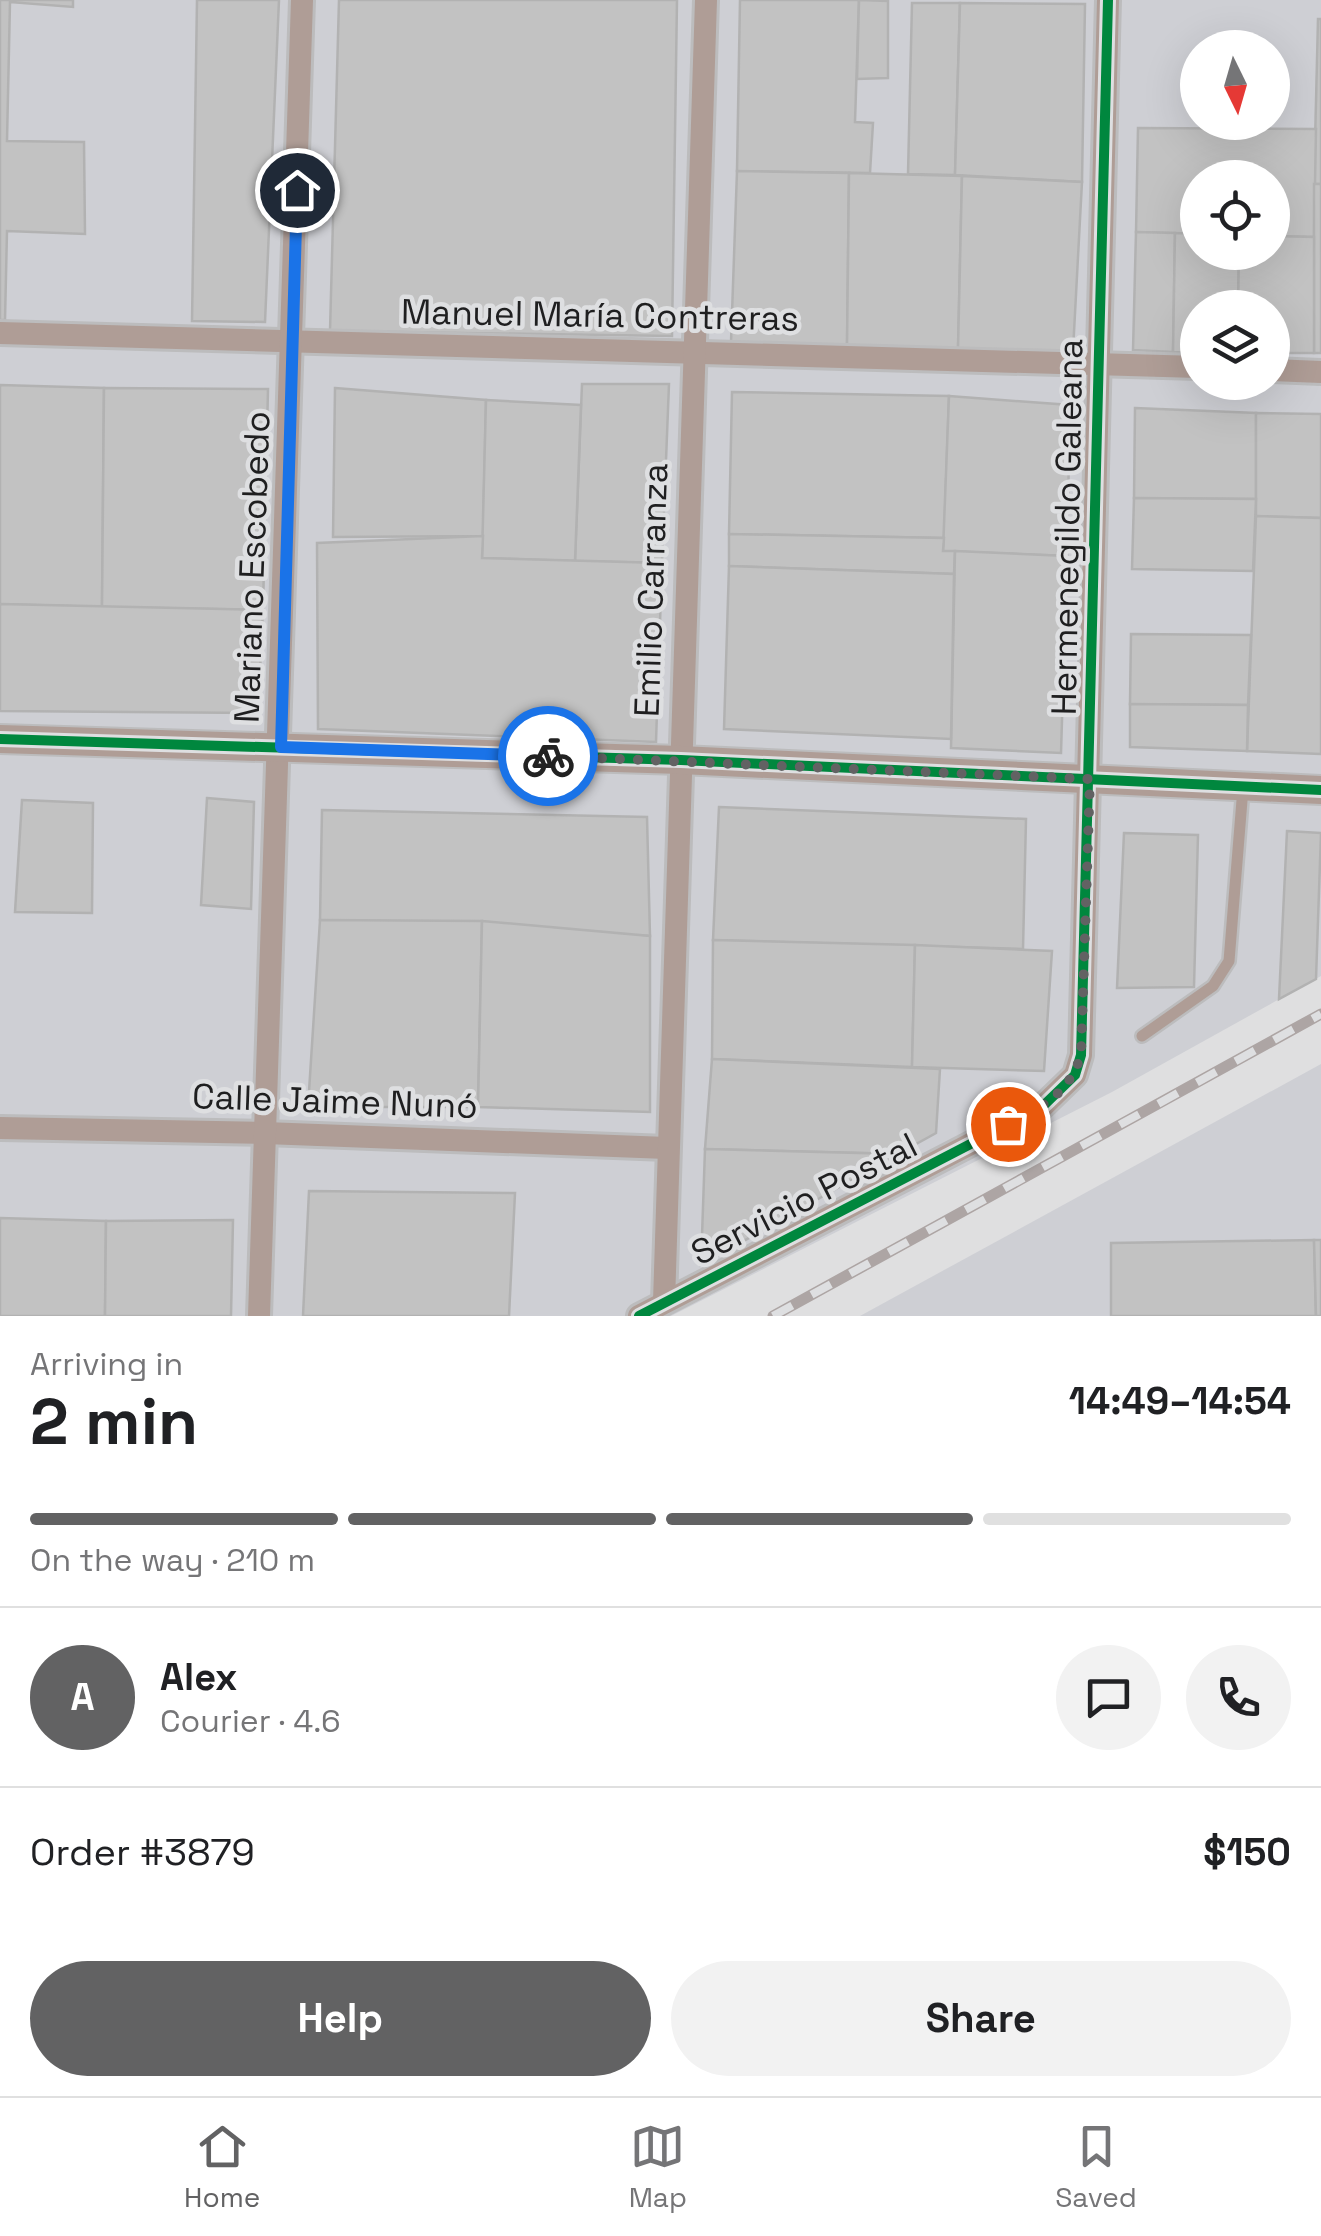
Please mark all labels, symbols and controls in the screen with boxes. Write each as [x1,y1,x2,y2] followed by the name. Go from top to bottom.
[1180,30,1290,140] north arrow
[1180,30,1290,400] map controls
[255,148,340,233] pin
[1180,160,1290,270] button: locate
[270,163,325,218] icon: home
[401,290,799,340] street label: Manuel María Contreras
[1180,290,1290,400] button: layers
[1042,338,1092,716] street label: Hermenegildo Galeana
[225,410,279,724] street label: Mariano Escobedo
[625,462,677,718] street label: Emilio Carranza
[498,706,598,806] courier
[521,729,576,784] icon: bike
[192,1074,478,1128] street label: Calle Jaime Nunó
[966,1082,1051,1167] pin
[981,1097,1036,1152] icon: bag
[684,1123,924,1275] street label: Servicio Postal
[30,1344,183,1384] text: Arriving in
[1069,1377,1291,1425] text: 14:49–14:54
[30,1380,198,1463] text: 2 min
[30,1540,315,1580] text: On the way · 210 m
[1056,1645,1161,1750] button: chat
[1186,1645,1291,1750] button: phone
[160,1653,237,1701] text: Alex
[70,1673,95,1721] text: A
[160,1701,341,1741] text: Courier · 4.6
[30,1828,255,1876] text: Order #3879
[1203,1828,1291,1876] text: $150
[30,1961,651,2076] button: Help
[671,1961,1291,2076] button: Share
[184,2119,260,2215] tab: Home
[629,2119,687,2215] tab: Map
[1055,2119,1137,2215] tab: Saved

